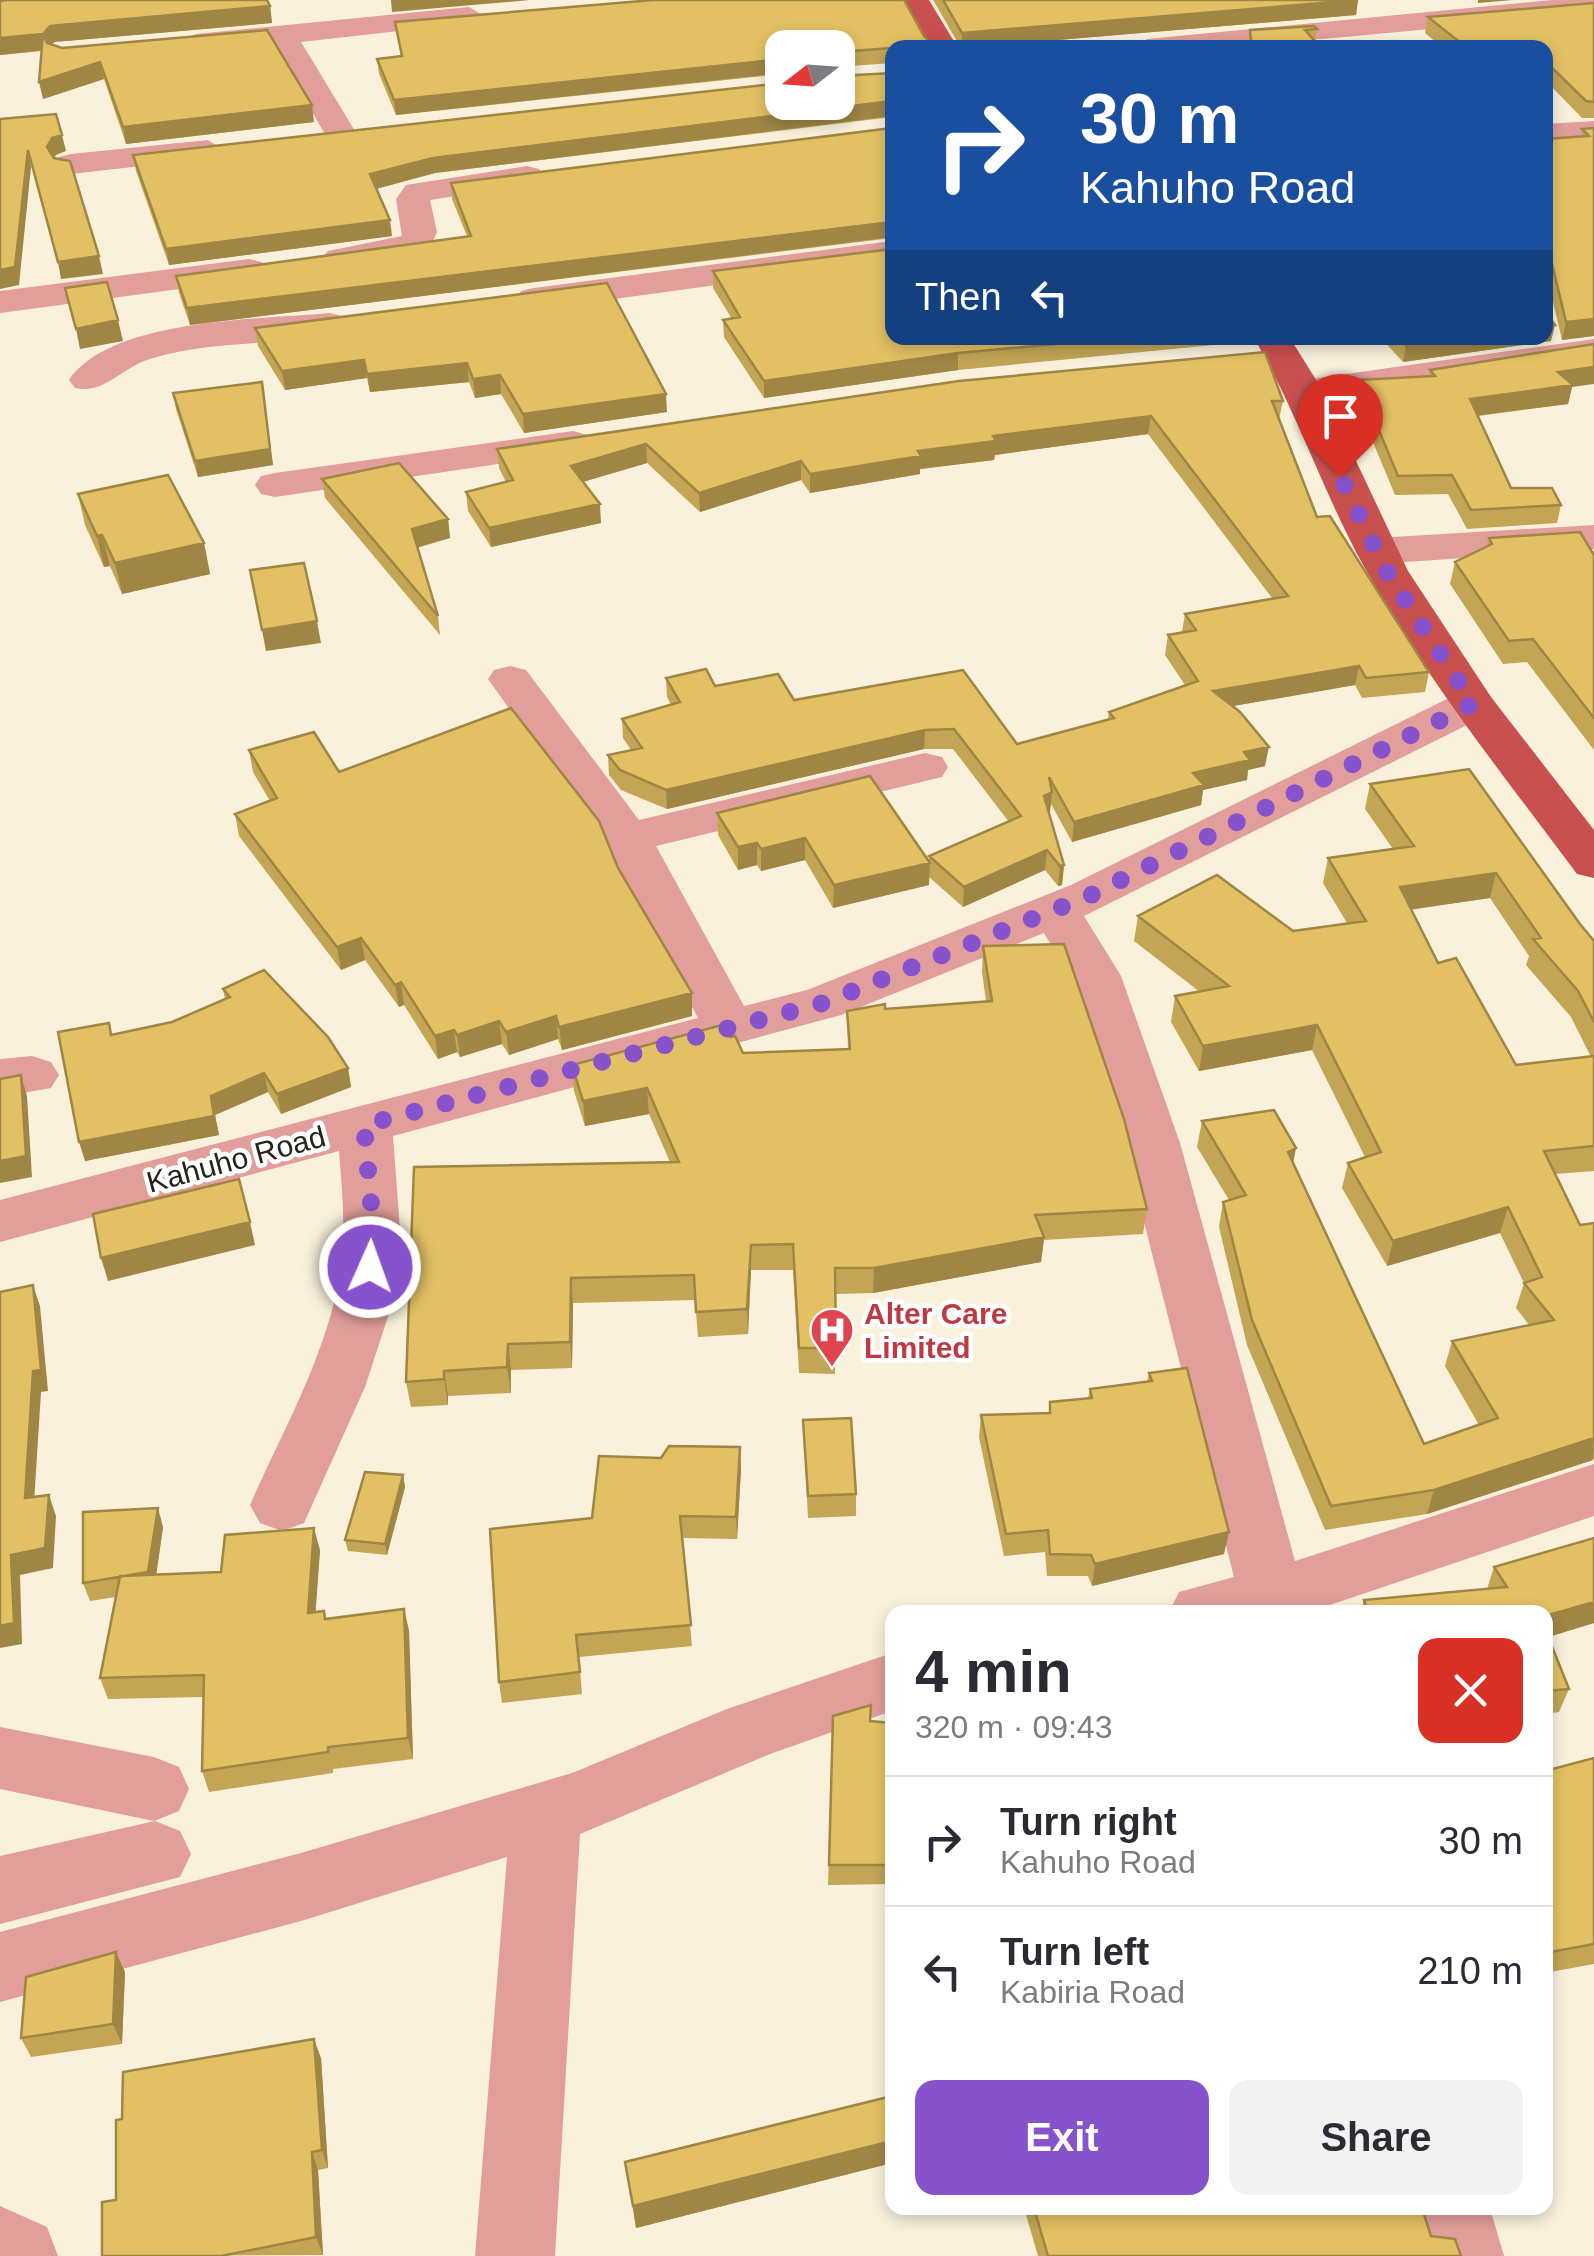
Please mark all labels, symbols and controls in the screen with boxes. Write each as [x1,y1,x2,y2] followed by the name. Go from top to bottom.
[765,30,855,120] north arrow
[765,30,855,120] map controls
[915,80,1045,210] icon: right
[1080,80,1240,158] text: 30 m
[1080,162,1355,213] text: Kahuho Road
[1022,270,1077,325] icon: left
[915,276,1002,318] text: Then
[1298,374,1383,477] pin
[1313,389,1368,444] icon: arrive
[143,1119,329,1199] street label: Kahuho Road
[318,1215,422,1319] position arrow
[864,1297,1007,1364] place label: Alter Care Limited
[809,1307,855,1368] hospital icon: Alter Care Limited
[915,1638,1072,1705] text: 4 min
[1418,1638,1523,1743] button: close
[915,1709,1112,1745] text: 320 m · 09:43
[1000,1801,1177,1843] text: Turn right
[915,1814,970,1869] icon: right
[1439,1820,1523,1862] text: 30 m
[1000,1844,1196,1880] text: Kahuho Road
[1000,1931,1149,1973] text: Turn left
[915,1944,970,1999] icon: left
[1417,1950,1523,1992] text: 210 m
[1000,1974,1185,2010] text: Kabiria Road
[915,2080,1209,2195] button: Exit
[1229,2080,1523,2195] button: Share

